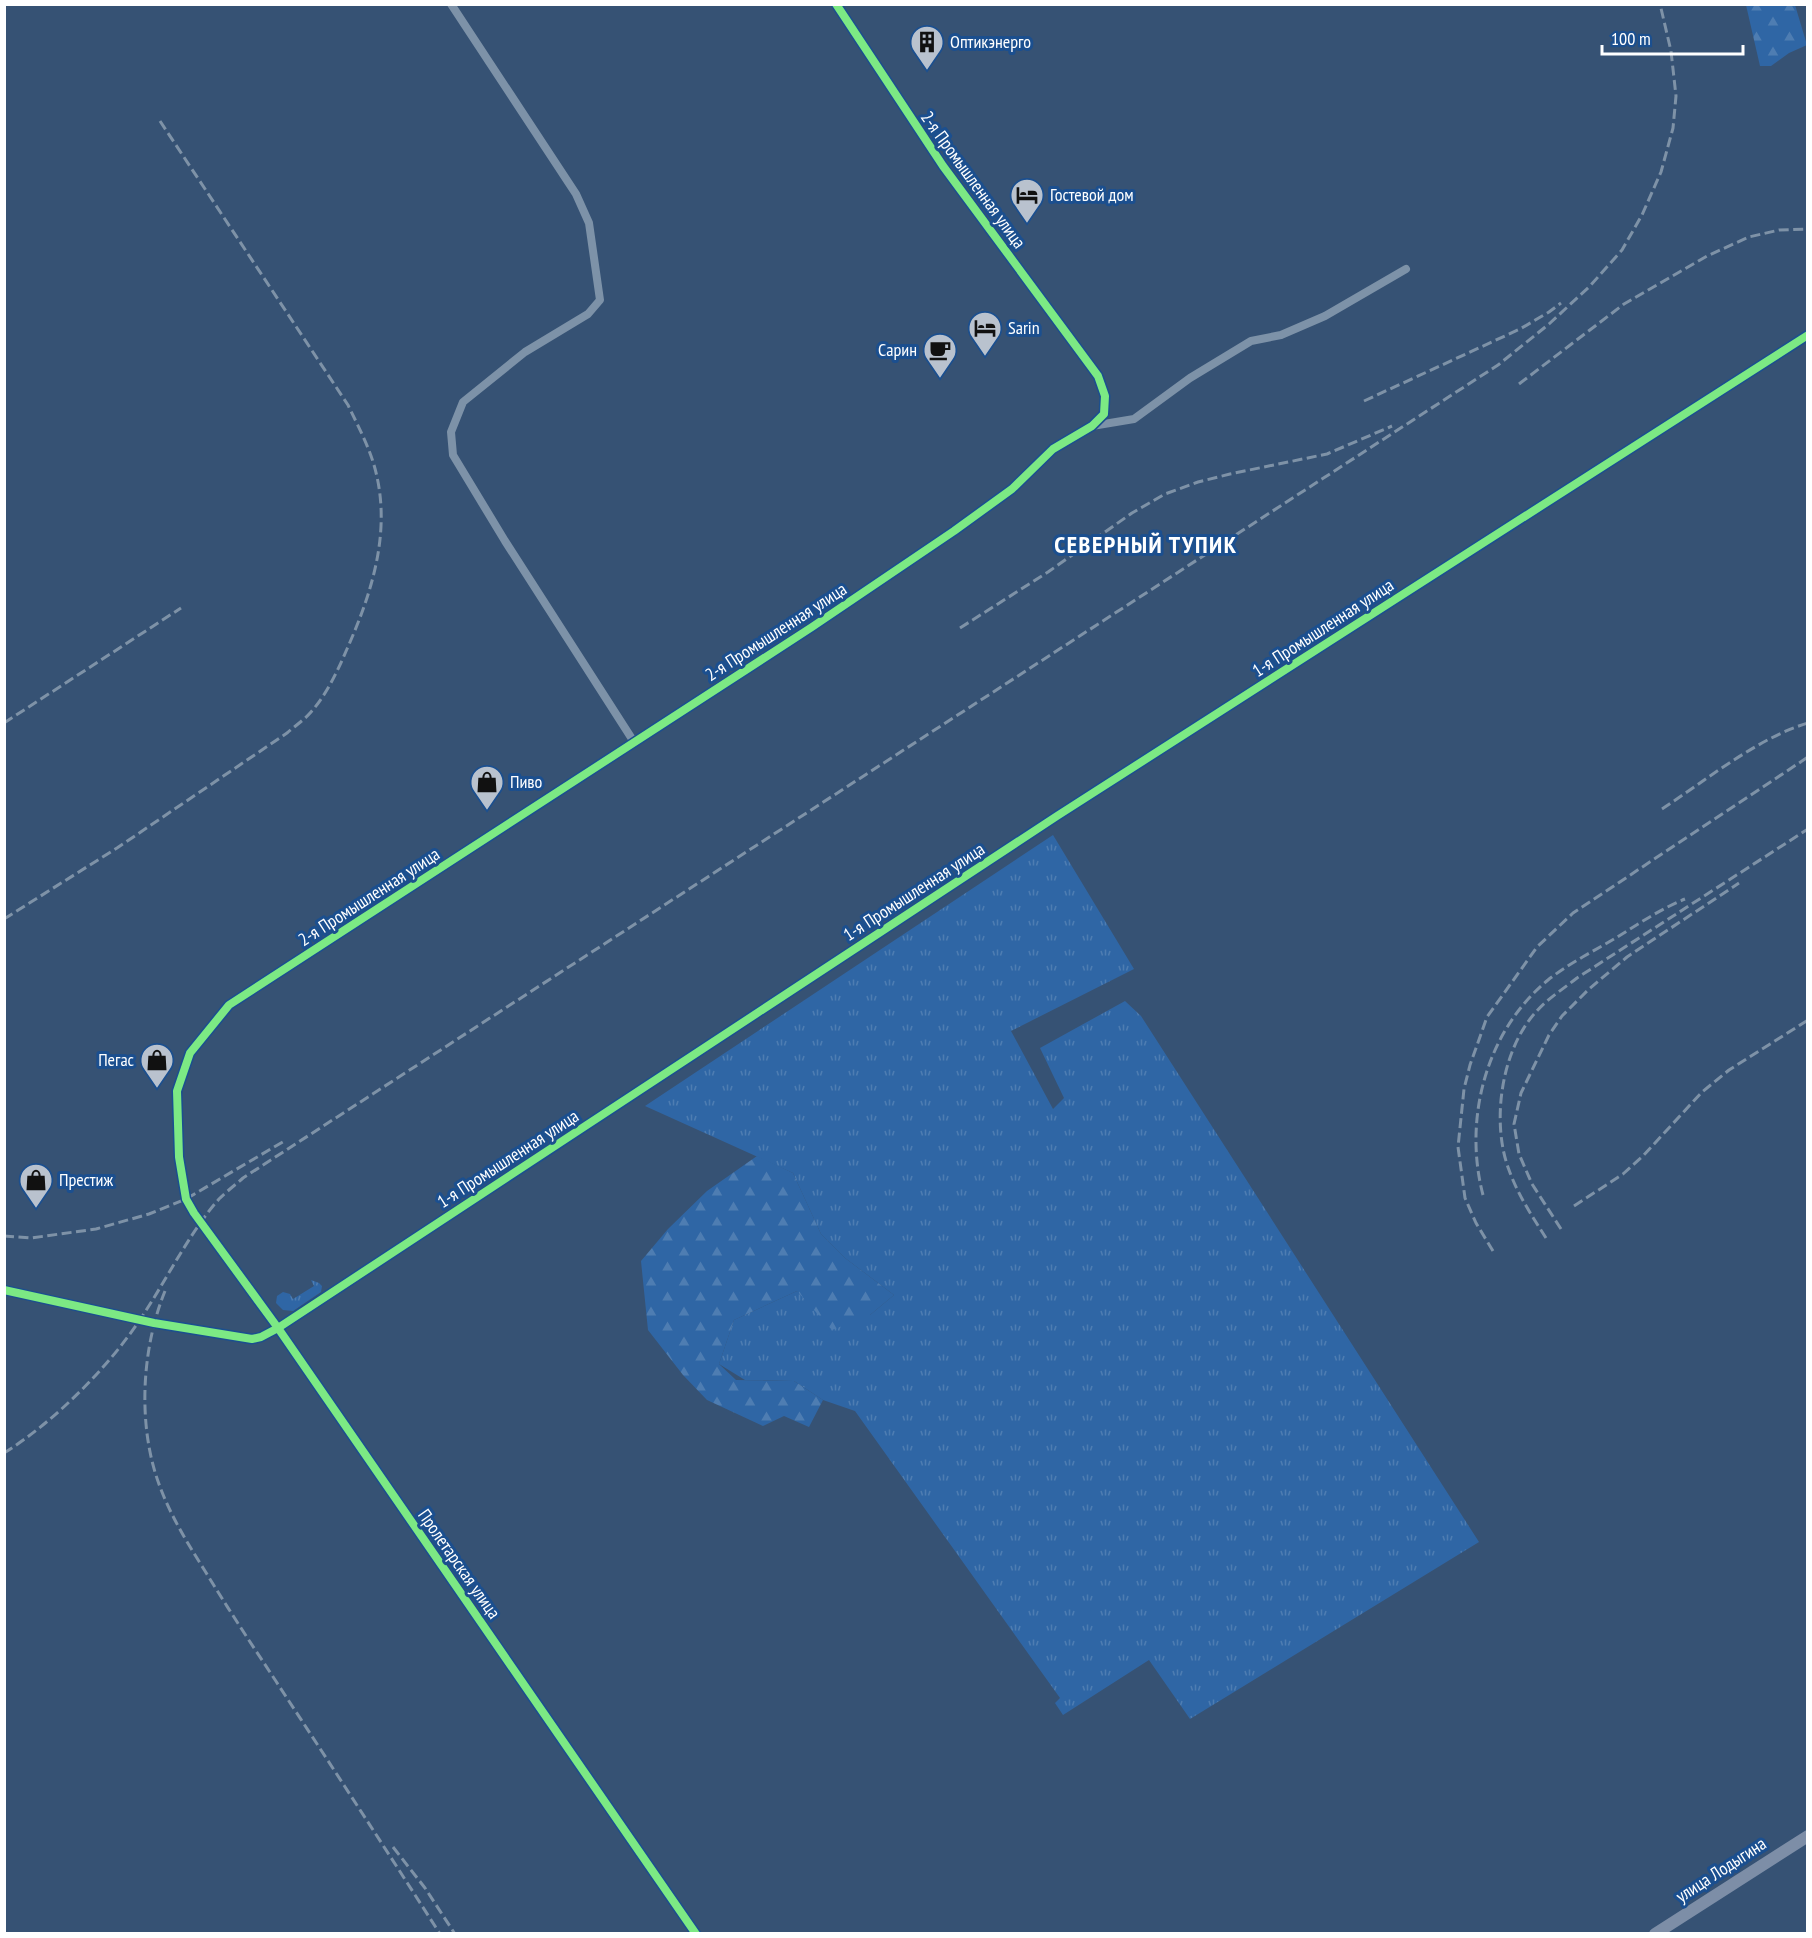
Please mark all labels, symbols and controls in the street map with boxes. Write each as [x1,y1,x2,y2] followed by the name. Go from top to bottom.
[1602,18,1743,56] scale bar
[909,24,945,71] building icon: Оптикэнерго
[1611,27,1651,50] text: 100 m
[950,30,1031,53] place label: Оптикэнерго
[916,107,1031,253] street label: 2-я Промышленная улица
[1009,177,1045,224] hotel icon: Гостевой дом
[1050,183,1134,206] place label: Гостевой дом
[967,310,1003,357] hotel icon: Sarin
[1008,316,1040,339] place label: Sarin
[922,332,958,379] cafe icon: Сарин
[878,338,917,361] place label: Сарин
[1054,529,1238,560] district label: СЕВЕРНЫЙ ТУПИК
[1248,573,1398,682] street label: 1-я Промышленная улица
[701,577,851,686] street label: 2-я Промышленная улица
[469,764,505,811] shop icon: Пиво
[510,770,543,793] place label: Пиво
[839,837,989,946] street label: 1-я Промышленная улица
[294,842,444,951] street label: 2-я Промышленная улица
[139,1042,175,1089] shop icon: Пегас
[98,1048,135,1071] place label: Пегас
[433,1104,583,1213] street label: 1-я Промышленная улица
[18,1162,54,1209] shop icon: Престиж
[59,1168,113,1191] place label: Престиж
[413,1504,506,1623] street label: Пролетарская улица
[1671,1832,1770,1907] street label: улица Лодыгина

